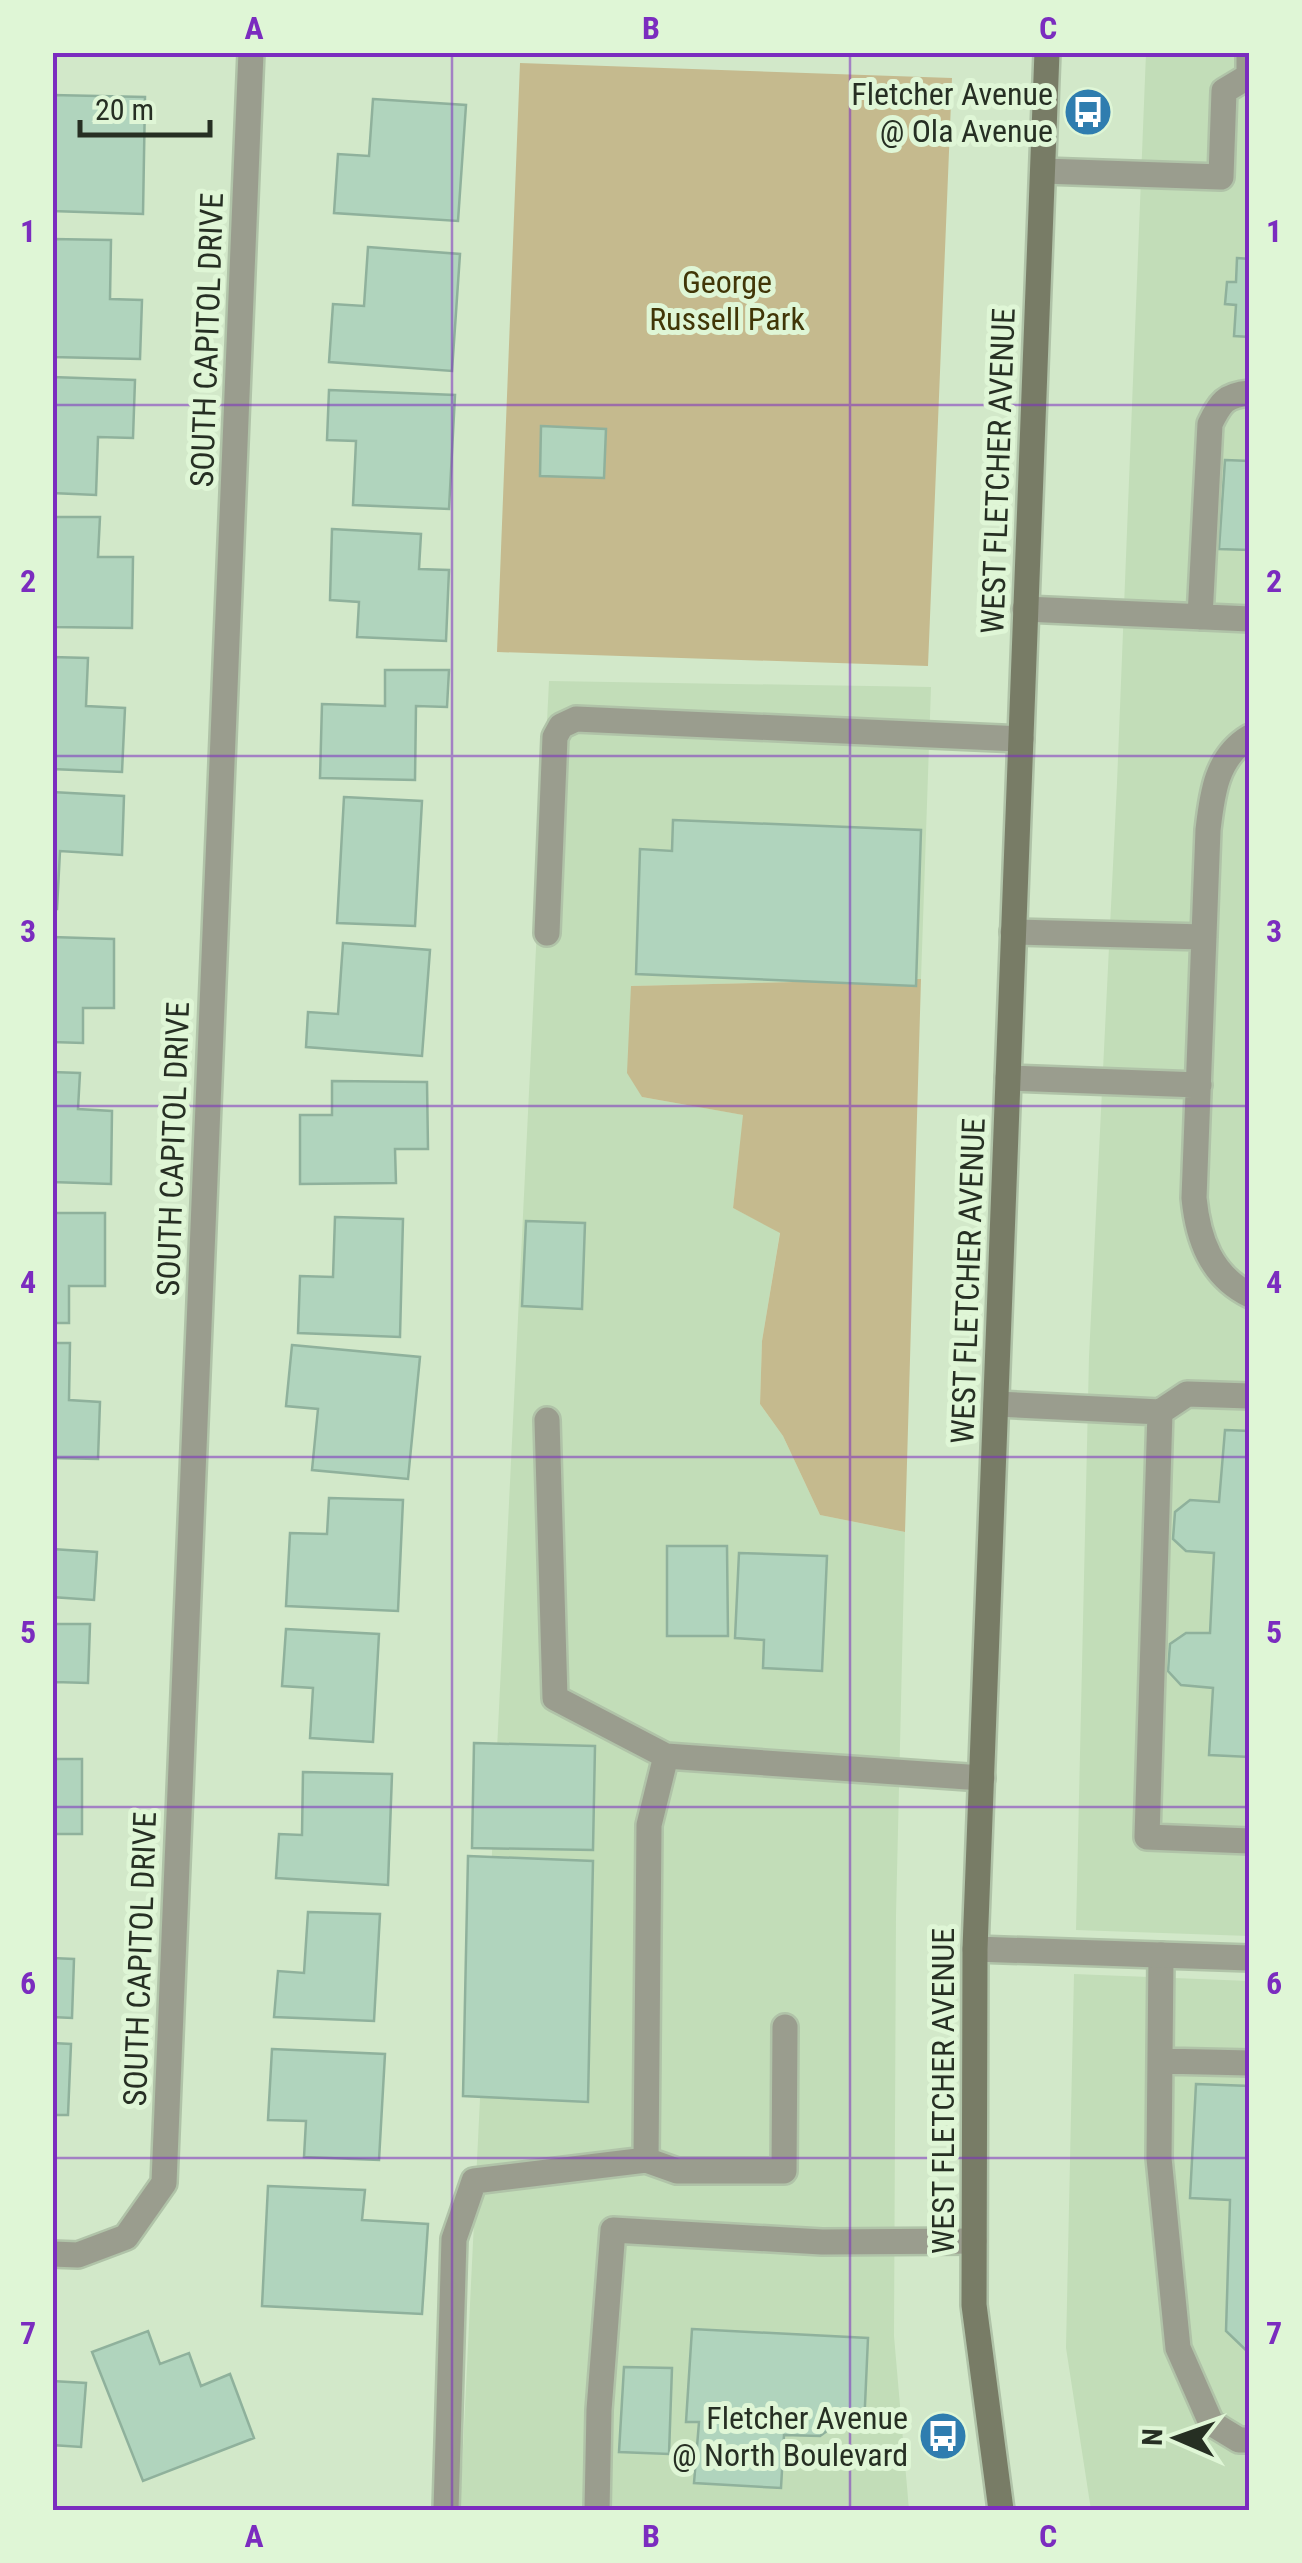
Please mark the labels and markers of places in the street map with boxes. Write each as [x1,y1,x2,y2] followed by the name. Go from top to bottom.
[851,75,1053,150] place label: Fletcher Avenue @ Ola Avenue
[1062,86,1114,138] bus stop icon: Fletcher Avenue @ Ola Avenue
[672,2399,908,2474] place label: Fletcher Avenue @ North Boulevard
[917,2410,969,2462] bus stop icon: Fletcher Avenue @ North Boulevard

